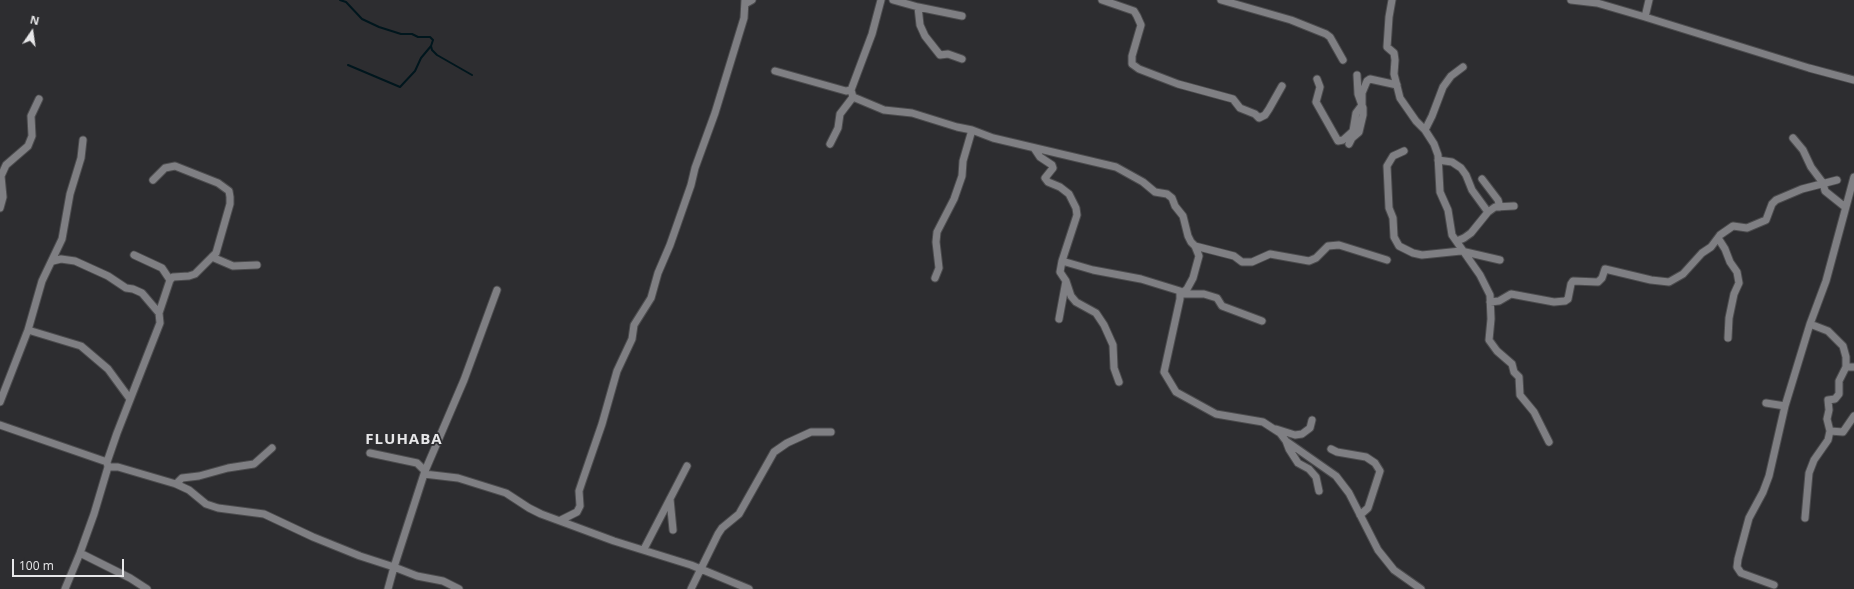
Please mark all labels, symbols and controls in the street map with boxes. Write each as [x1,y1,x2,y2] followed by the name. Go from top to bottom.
[12,12,52,52] north arrow
[29,12,41,28] text: N
[365,431,443,449] district label: FLUHABA
[14,551,126,577] scale bar
[19,557,54,574] text: 100 m

